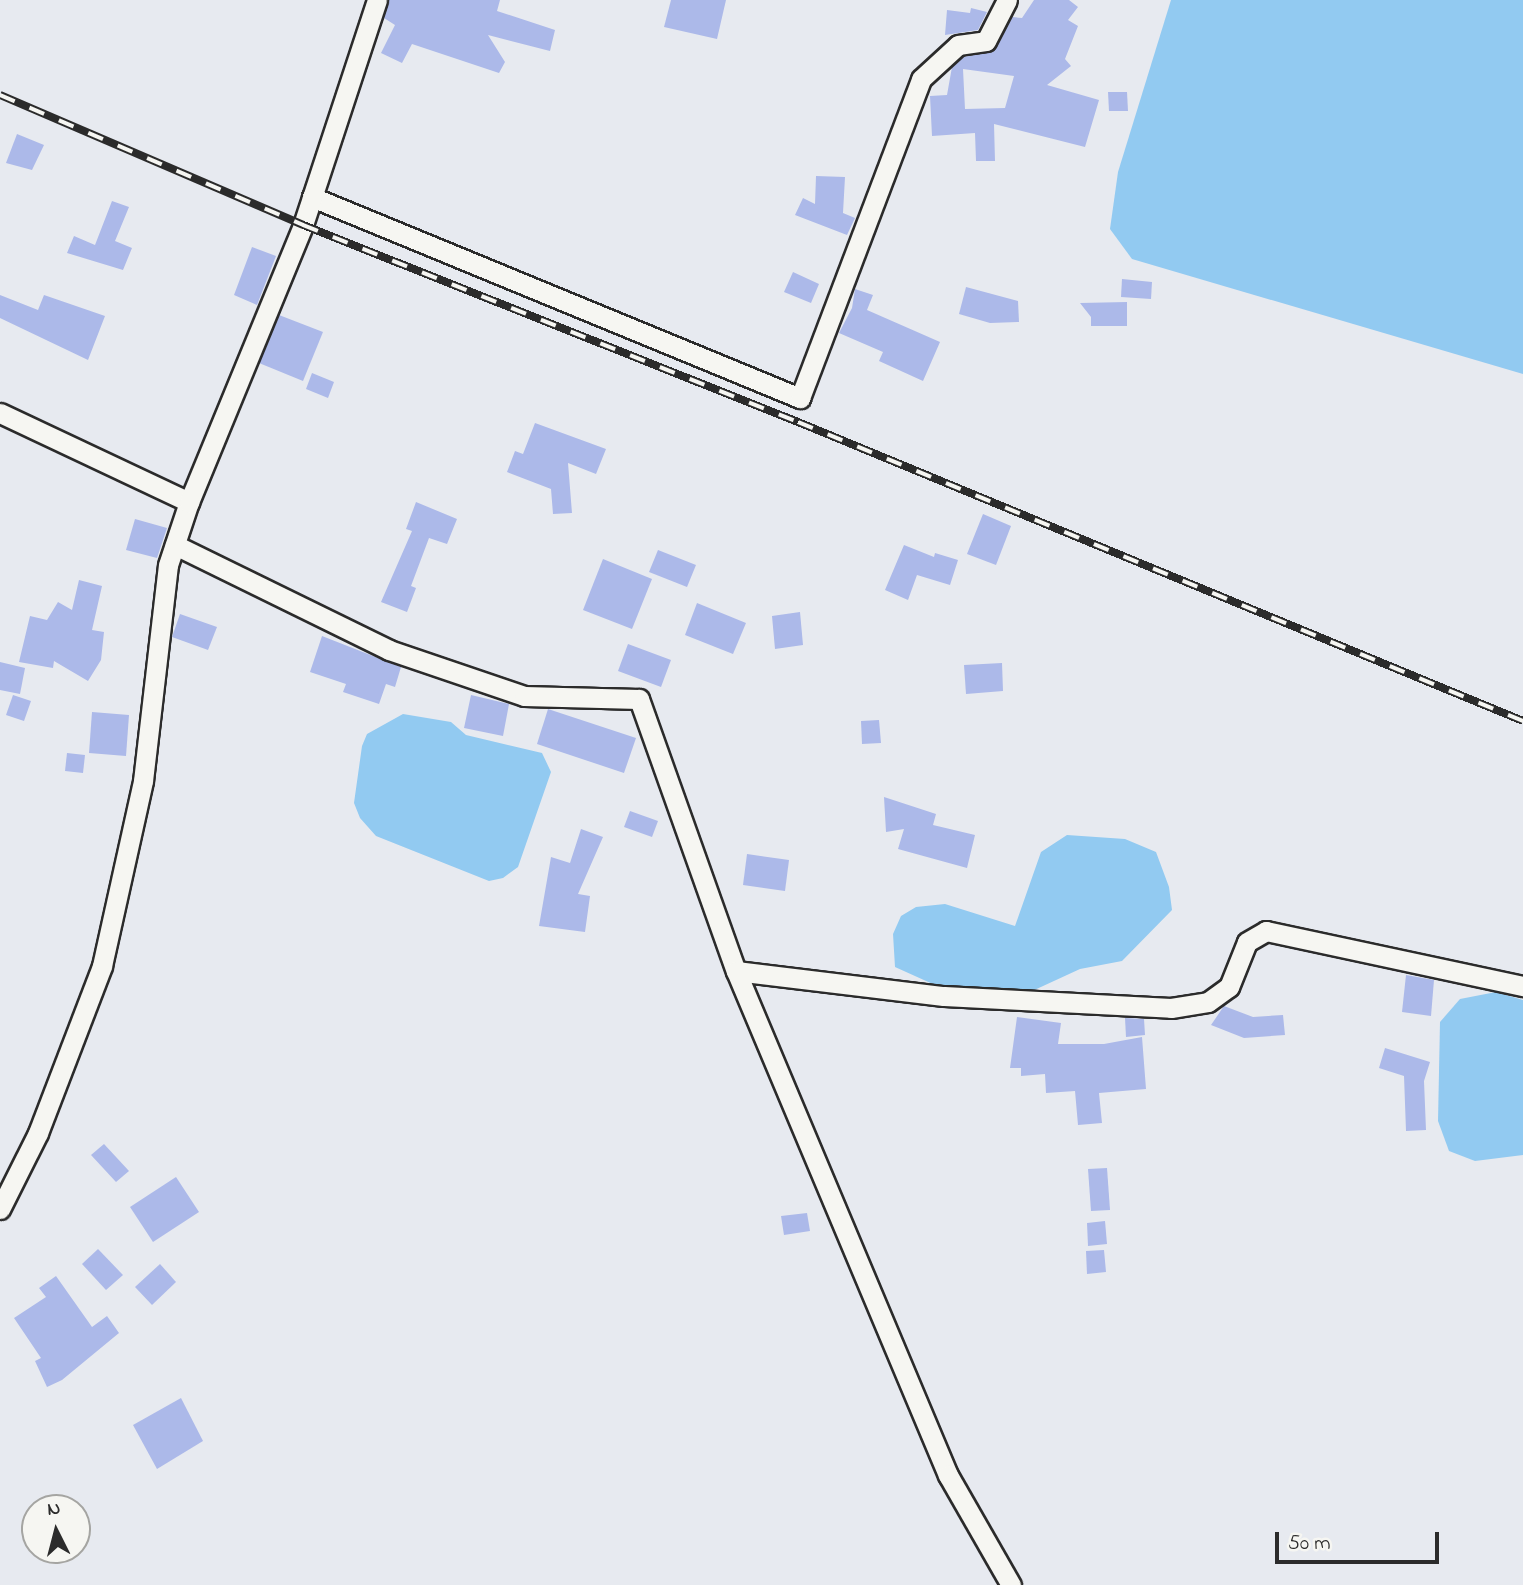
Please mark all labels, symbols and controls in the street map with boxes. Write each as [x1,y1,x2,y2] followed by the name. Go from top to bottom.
[21,1494,91,1564] north arrow
[46,1496,62,1524] text: N
[1278,1518,1442,1562] scale bar
[1288,1529,1331,1559] text: 50 m

